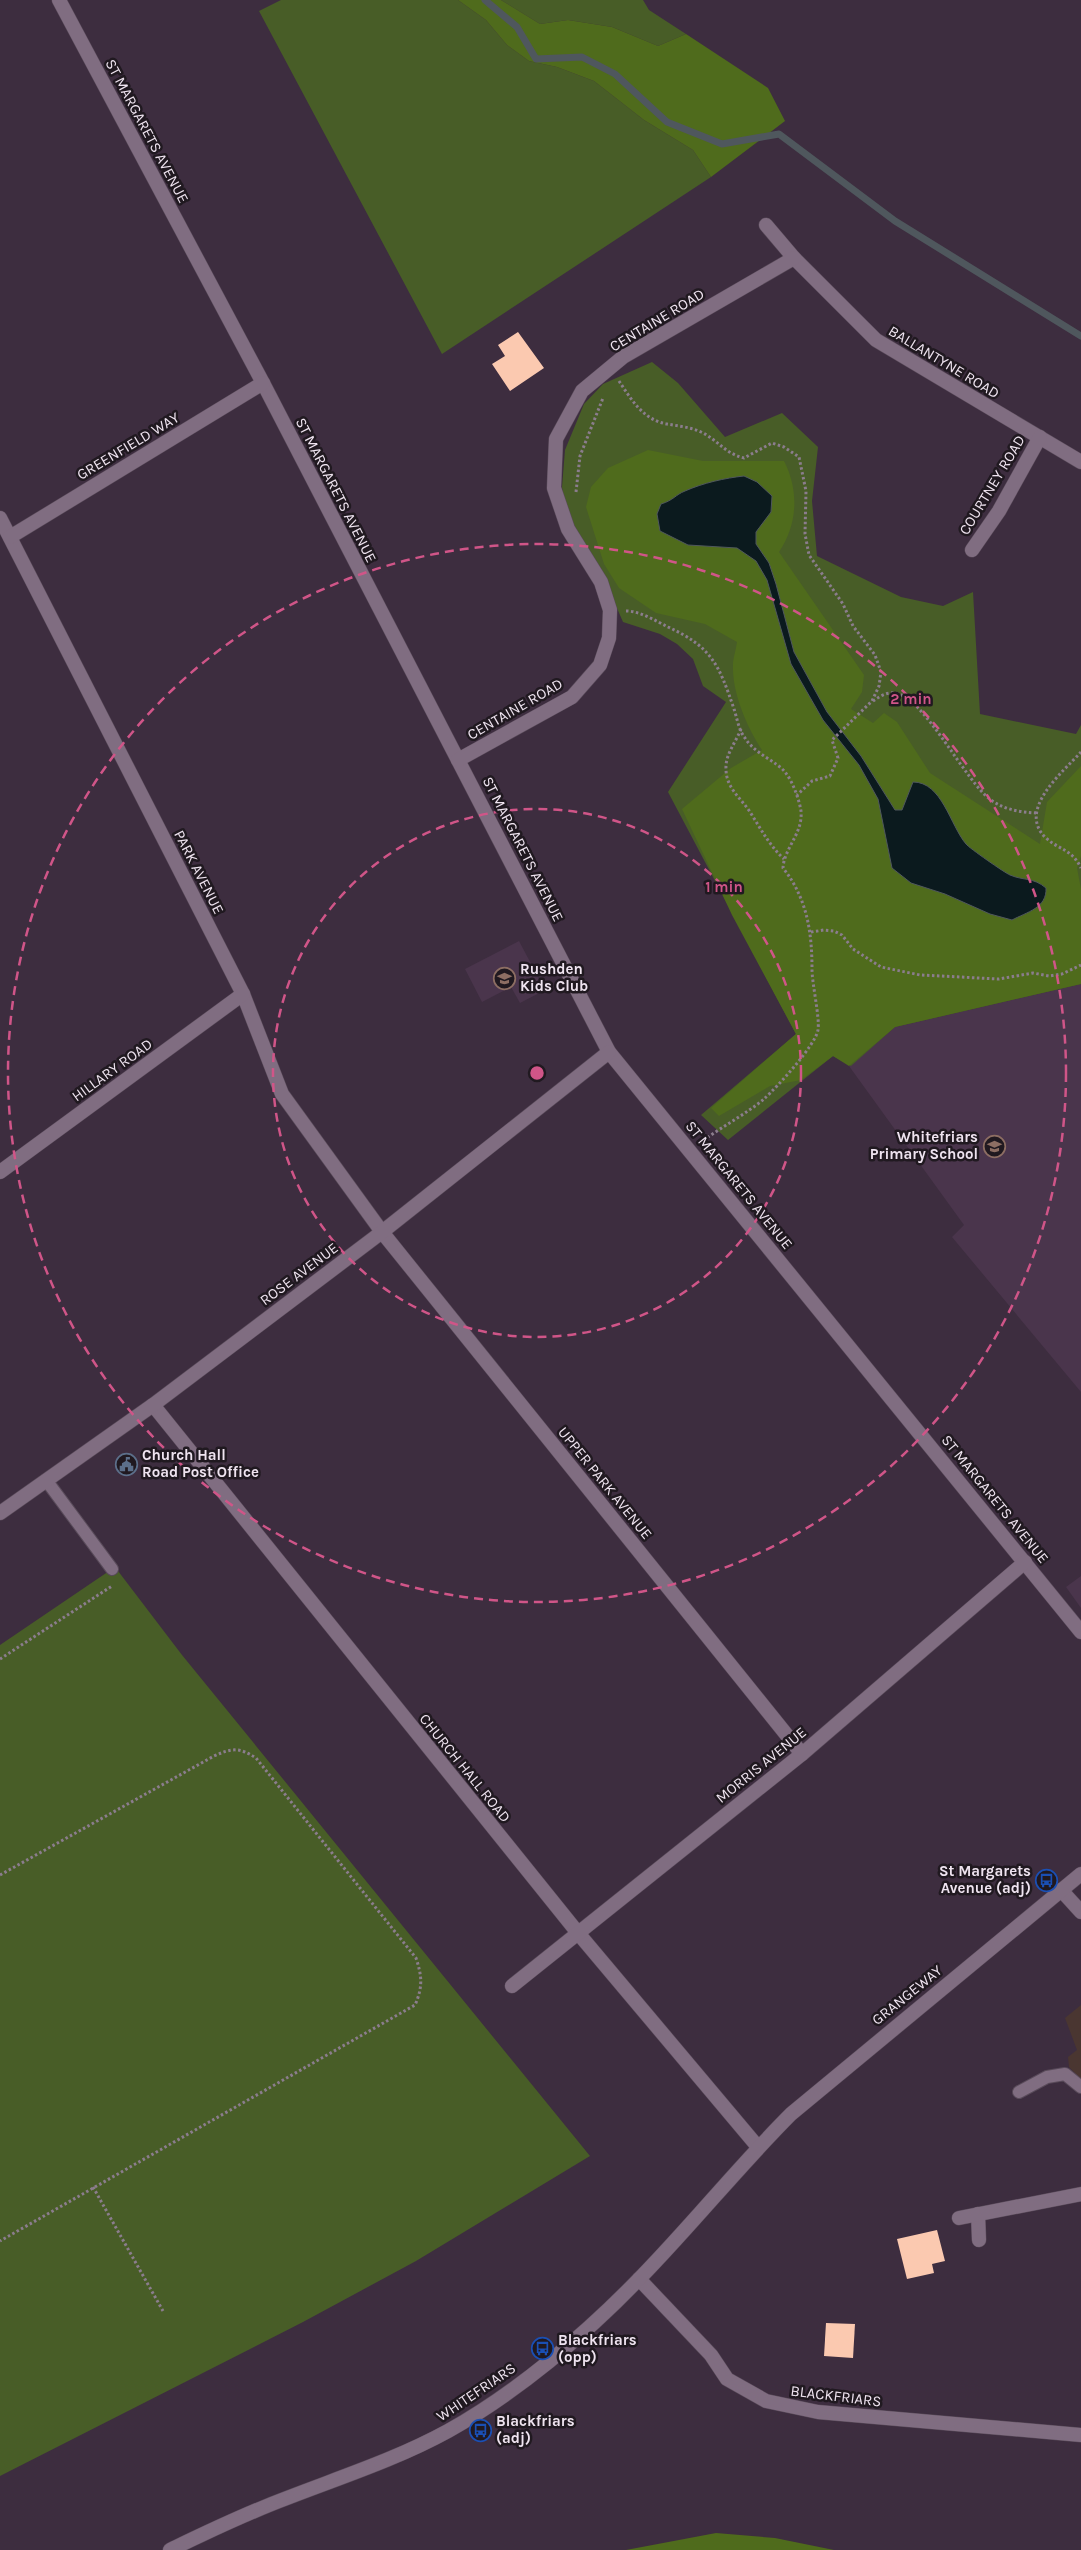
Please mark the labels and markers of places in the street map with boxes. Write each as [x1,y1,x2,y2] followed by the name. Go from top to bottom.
[520,960,588,995] place label: Rushden Kids Club
[492,966,516,990] school or university icon: Rushden Kids Club
[528,1064,546,1082] centre of rings
[870,1128,978,1163] place label: Whitefriars Primary School
[982,1134,1006,1158] school or university icon: Whitefriars Primary School
[142,1446,259,1481] place label: Church Hall Road Post Office
[114,1452,138,1476] public building icon: Church Hall Road Post Office
[939,1862,1031,1897] place label: St Margarets Avenue (adj)
[1035,1868,1059,1892] bus stop icon: St Margarets Avenue (adj)
[558,2331,637,2366] place label: Blackfriars (opp)
[530,2337,554,2361] bus stop icon: Blackfriars (opp)
[496,2412,575,2447] place label: Blackfriars (adj)
[468,2418,492,2442] bus stop icon: Blackfriars (adj)

